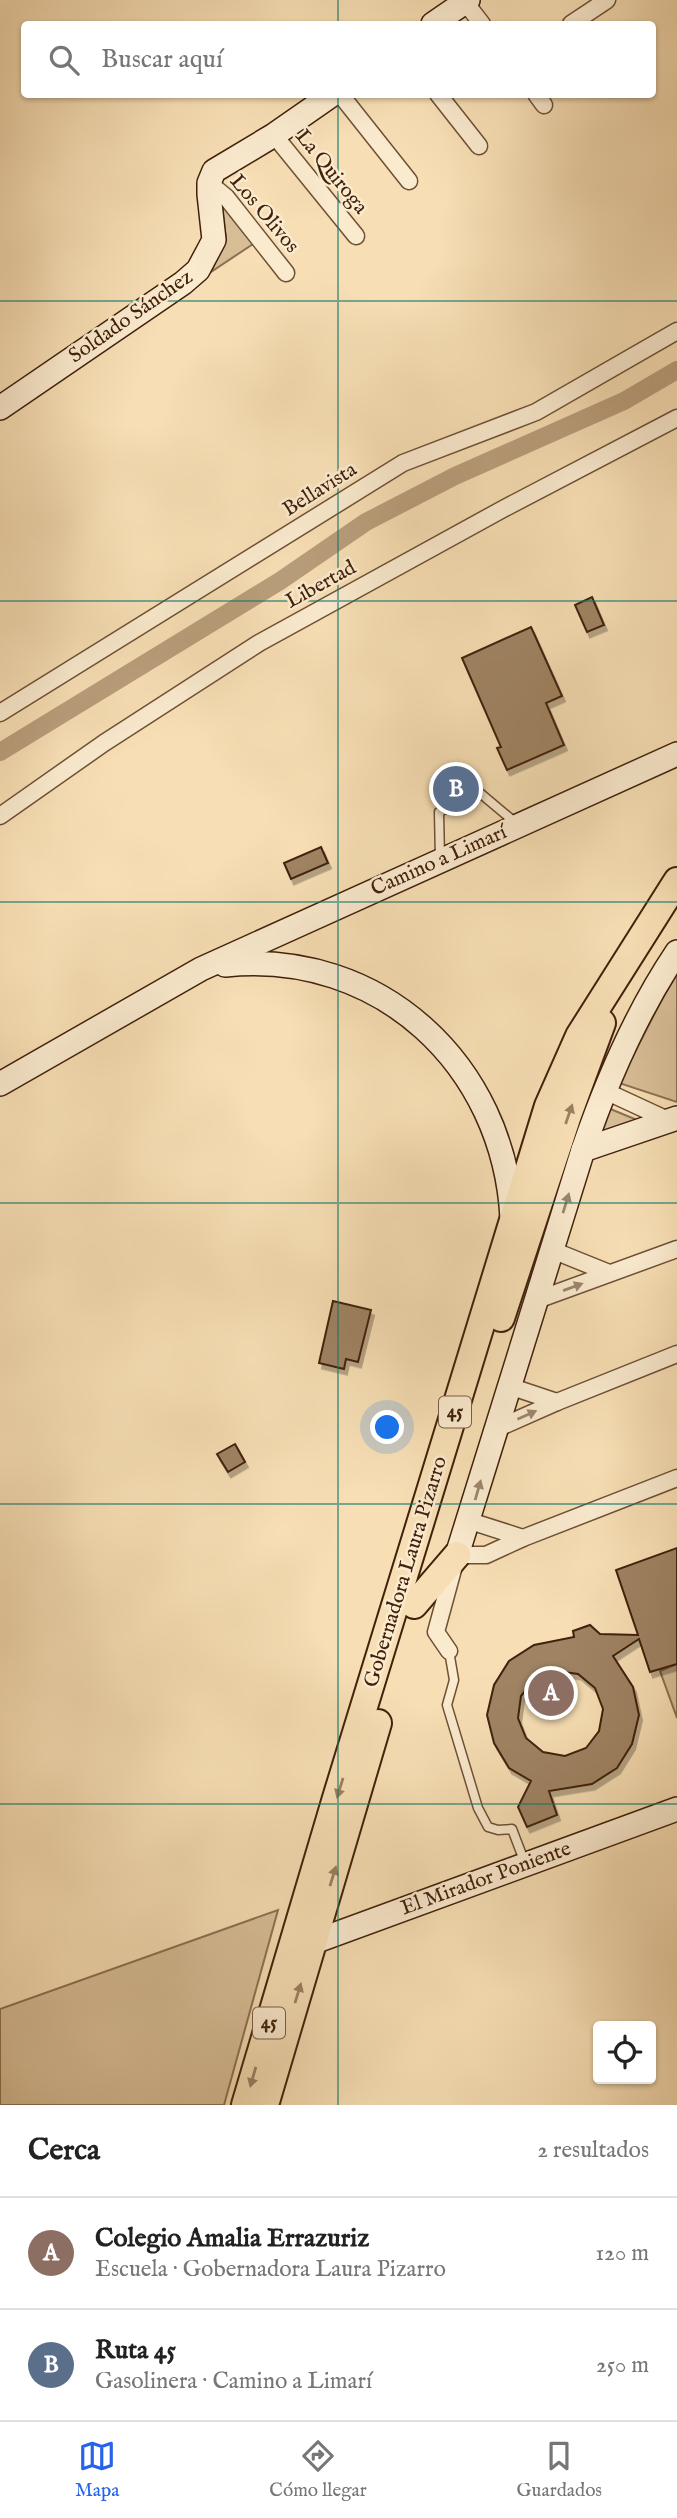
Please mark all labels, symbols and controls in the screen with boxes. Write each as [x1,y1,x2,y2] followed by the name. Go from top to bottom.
[21,21,656,98] search box
[45,41,83,79] icon: search
[101,43,223,76] text: Buscar aquí
[288,124,374,221] street label: La Quiroga
[223,169,305,259] street label: Los Olivos
[64,264,199,370] street label: Soldado Sánchez
[278,456,363,523] street label: Bellavista
[281,554,362,615] street label: Libertad
[433,763,479,815] pin: B
[367,818,512,903] street label: Camino a Limarí
[564,1104,575,1125] one-way arrow
[562,1192,572,1213] one-way arrow
[562,1281,583,1292] one-way arrow
[439,1396,471,1428] road number: 45
[516,1409,537,1420] one-way arrow
[370,1410,404,1444] your location
[358,1453,454,1691] street label: Gobernadora Laura Pizarro
[474,1480,484,1501] one-way arrow
[528,1667,574,1719] pin: A
[334,1777,344,1798] one-way arrow
[397,1836,575,1922] street label: El Mirador Poniente
[328,1866,338,1887] one-way arrow
[293,1982,303,2003] one-way arrow
[253,2008,285,2038] road number: 45
[593,2021,656,2084] map controls
[593,2021,656,2084] button: locate
[248,2067,258,2088] one-way arrow
[28,2132,100,2170] text: Cerca
[537,2136,649,2165] text: 2 resultados
[95,2222,369,2255] text: Colegio Amalia Errazuriz
[43,2239,59,2268] text: A
[596,2239,649,2268] text: 120 m
[95,2255,446,2284] text: Escuela · Gobernadora Laura Pizarro
[95,2334,176,2367] text: Ruta 45
[43,2351,59,2380] text: B
[596,2351,649,2380] text: 250 m
[95,2367,372,2396] text: Gasolinera · Camino a Limarí
[75,2437,120,2503] tab: Mapa
[269,2437,367,2503] tab: Cómo llegar
[517,2437,602,2503] tab: Guardados

